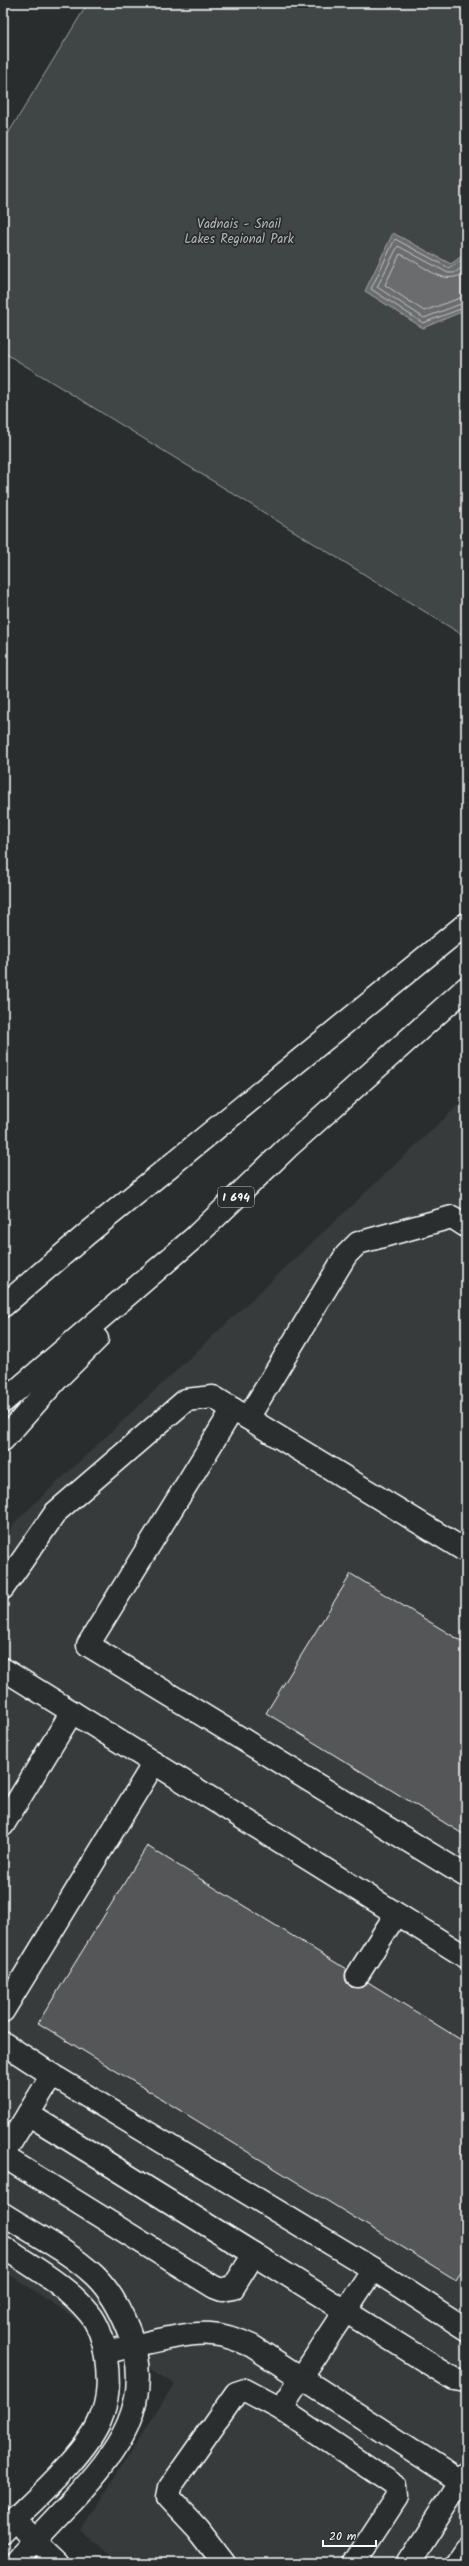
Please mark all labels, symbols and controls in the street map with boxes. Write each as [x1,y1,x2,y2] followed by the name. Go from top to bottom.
[184,214,295,250] park label: Vadnais - Snail Lakes Regional Park
[218,1187,254,1207] road number: I 694
[323,2522,376,2548] scale bar
[329,2527,357,2546] text: 20 m

